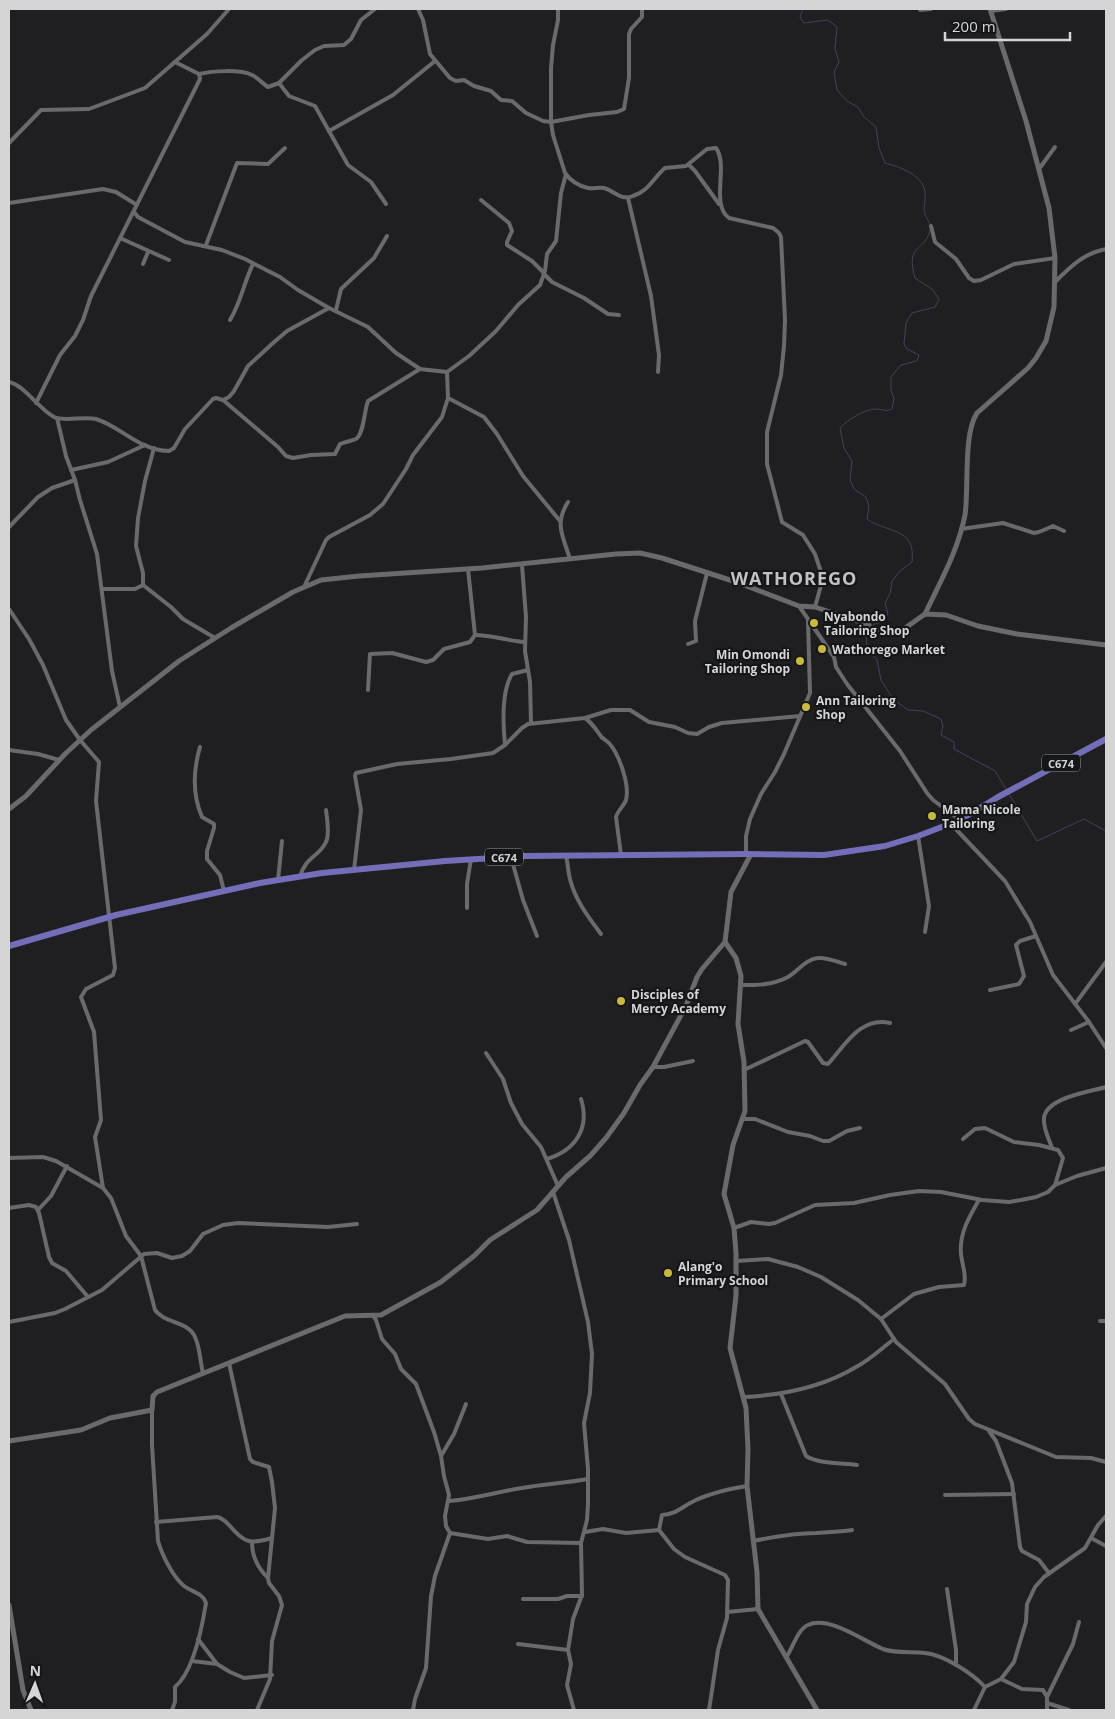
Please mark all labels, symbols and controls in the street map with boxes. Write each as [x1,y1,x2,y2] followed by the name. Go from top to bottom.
[945,10,1070,42] scale bar
[952,16,996,36] text: 200 m
[731,566,857,590] district label: WATHOREGO
[824,608,910,639] place label: Nyabondo Tailoring Shop
[808,617,820,629] marker: Nyabondo Tailoring Shop
[832,641,945,658] place label: Wathorego Market
[816,643,828,655] marker: Wathorego Market
[705,646,790,677] place label: Min Omondi Tailoring Shop
[794,655,806,667] marker: Min Omondi Tailoring Shop
[816,692,896,723] place label: Ann Tailoring Shop
[800,701,812,713] marker: Ann Tailoring Shop
[1042,754,1080,771] road number: C674
[942,801,1020,832] place label: Mama Nicole Tailoring
[926,810,938,822] marker: Mama Nicole Tailoring
[485,849,523,866] road number: C674
[631,986,726,1017] place label: Disciples of Mercy Academy
[615,995,627,1007] marker: Disciples of Mercy Academy
[678,1258,768,1289] place label: Alang'o Primary School
[662,1267,674,1279] marker: Alang'o Primary School
[10,1659,60,1709] north arrow
[29,1661,41,1680] text: N

